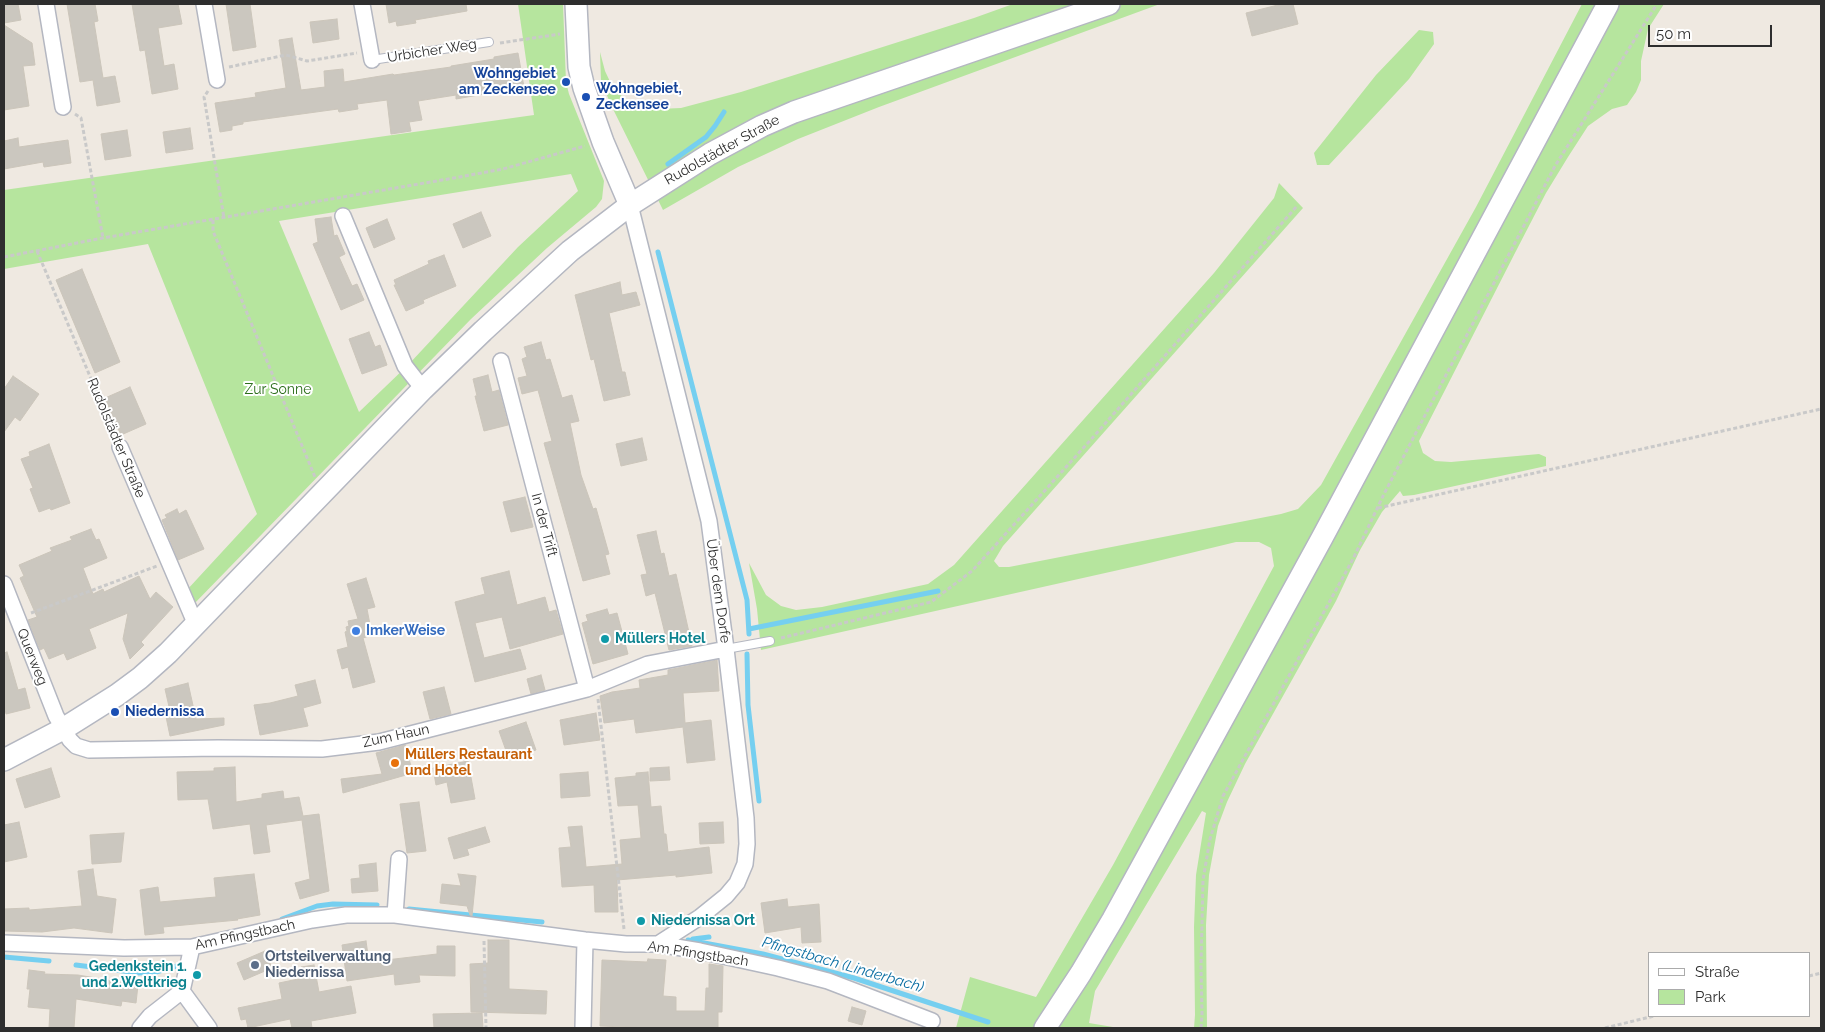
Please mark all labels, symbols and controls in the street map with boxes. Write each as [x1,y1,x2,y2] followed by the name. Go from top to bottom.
[1650,15,1774,47] scale bar
[1656,25,1691,43] text: 50 m
[386,36,478,66] street label: Urbicher Weg
[459,66,556,98] place label: Wohngebiet am Zeckensee
[560,76,572,88] marker: Wohngebiet am Zeckensee
[596,81,682,114] place label: Wohngebiet, Zeckensee
[580,91,592,103] marker: Wohngebiet, Zeckensee
[662,111,782,189] street label: Rudolstädter Straße
[83,375,149,501] street label: Rudolstädter Straße
[245,382,311,398] park label: Zur Sonne
[527,491,561,559] street label: In der Trift
[702,538,734,644] street label: Über dem Dorfe
[366,623,445,639] place label: ImkerWeise
[350,625,362,637] marker: ImkerWeise
[13,626,51,688] street label: Querweg
[615,631,706,647] place label: Müllers Hotel
[599,633,611,645] marker: Müllers Hotel
[125,704,204,720] place label: Niedernissa
[109,706,121,718] marker: Niedernissa
[361,721,431,751] street label: Zum Haun
[405,747,532,780] place label: Müllers Restaurant und Hotel
[389,757,401,769] marker: Müllers Restaurant und Hotel
[651,913,755,929] place label: Niedernissa Ort
[635,915,647,927] marker: Niedernissa Ort
[193,916,297,954] street label: Am Pfingstbach
[760,933,926,997] water label: Pfingstbach (Linderbach)
[646,938,750,970] street label: Am Pfingstbach
[265,949,391,982] place label: Ortsteilverwaltung Niedernissa
[1648,952,1810,1017] legend
[81,959,187,992] place label: Gedenkstein 1. und 2.Weltkrieg
[249,959,261,971] marker: Ortsteilverwaltung Niedernissa
[1695,963,1739,981] text: Straße
[191,969,203,981] marker: Gedenkstein 1. und 2.Weltkrieg
[1695,988,1726,1006] text: Park

